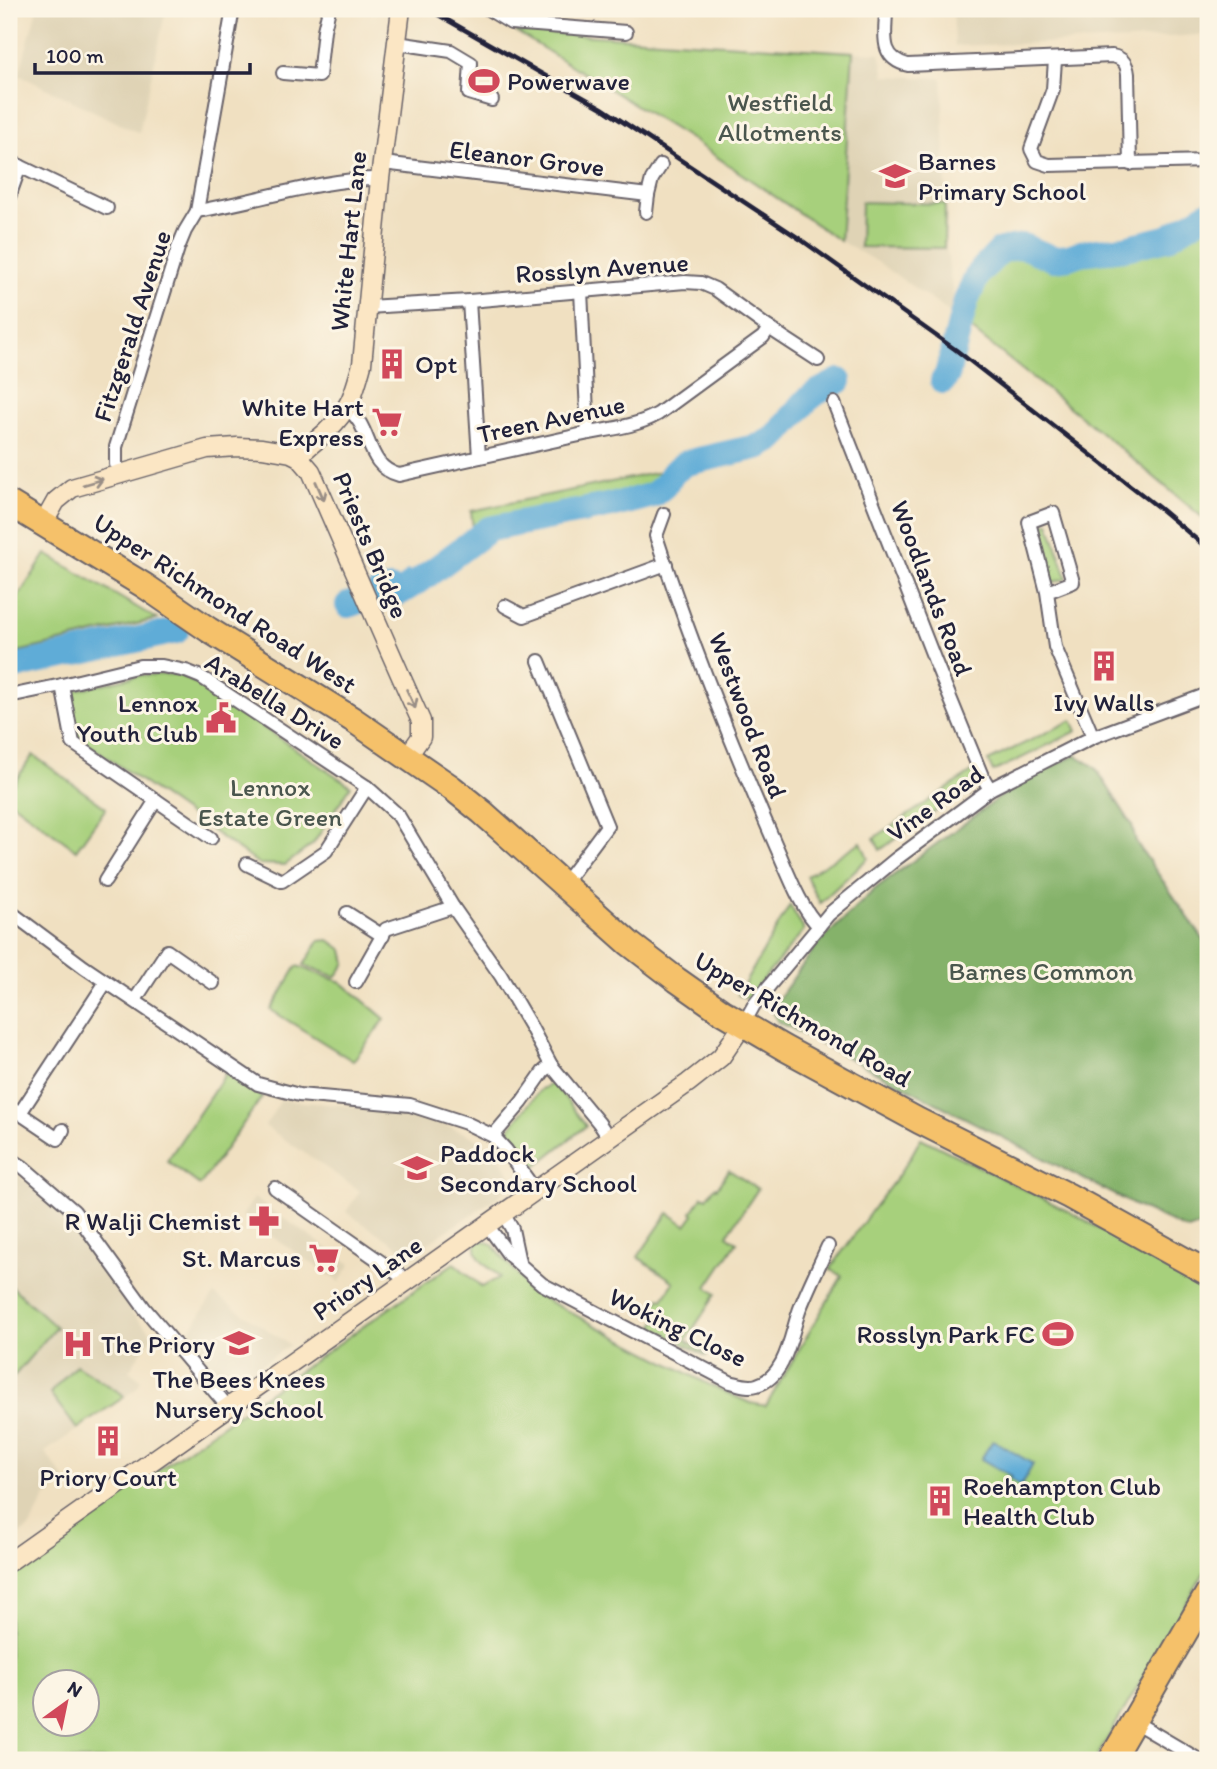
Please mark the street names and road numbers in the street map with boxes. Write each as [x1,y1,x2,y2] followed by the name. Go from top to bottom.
[448,133,606,183] street label: Eleanor Grove
[323,149,373,333] street label: White Hart Lane
[86,226,178,426] street label: Fitzgerald Avenue
[514,246,690,290] street label: Rosslyn Avenue
[474,388,628,450] street label: Treen Avenue
[326,467,416,623] street label: Priests Bridge
[884,496,980,680] street label: Woodlands Road
[87,506,363,700] street label: Upper Richmond Road West
[702,628,794,802] street label: Westwood Road
[199,645,351,757] street label: Arabella Drive
[880,757,990,849] street label: Vine Road
[689,944,917,1094] street label: Upper Richmond Road
[306,1229,428,1327] street label: Priory Lane
[604,1280,752,1374] street label: Woking Close

